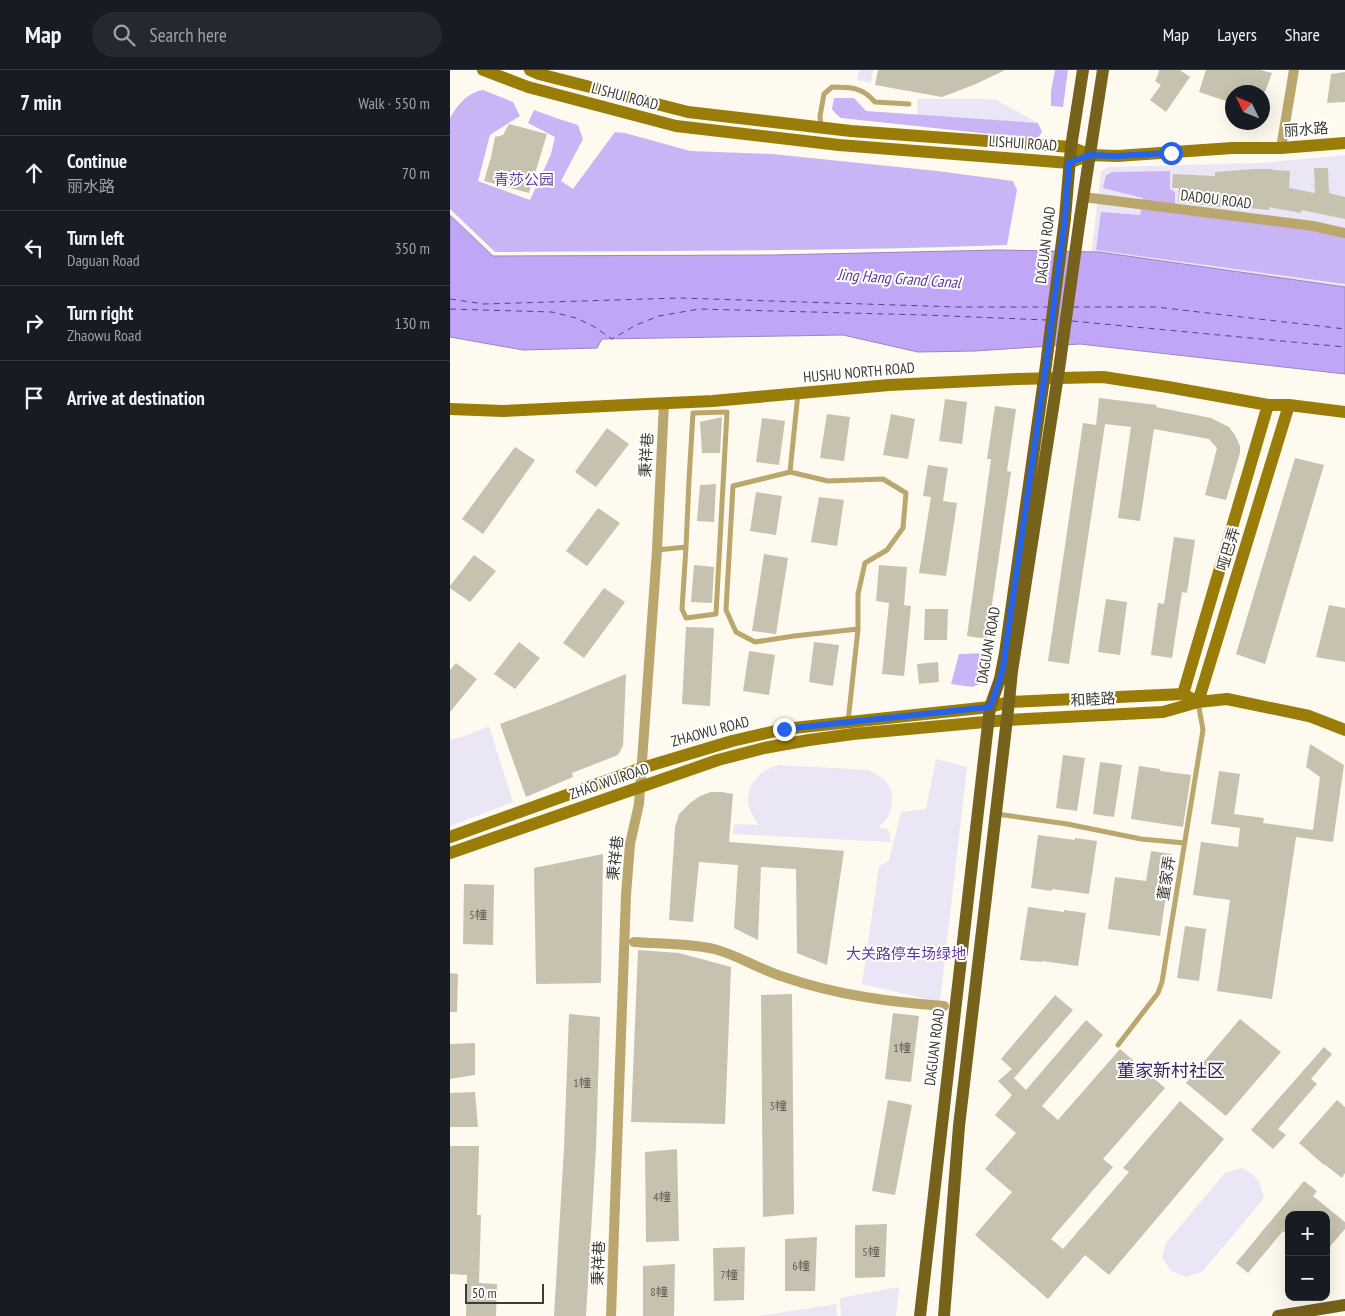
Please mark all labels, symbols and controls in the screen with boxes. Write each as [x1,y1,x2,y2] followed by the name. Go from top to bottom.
[92,12,442,57] search box
[25,19,62,50] text: Map
[110,21,138,49] icon: search
[150,23,227,47] text: Search here
[1163,23,1189,46] text: Map
[1217,23,1257,46] text: Layers
[1285,23,1320,46] text: Share
[590,78,661,114] street label: LISHUI ROAD
[1225,85,1270,130] north arrow
[20,89,62,116] text: 7 min
[358,93,430,113] text: Walk · 550 m
[1283,118,1329,140] street label: 丽水路
[988,131,1058,155] street label: LISHUI ROAD
[1160,142,1183,165] route start
[67,149,127,173] text: Continue
[20,159,48,187] icon: ahead
[402,163,430,183] text: 70 m
[494,170,554,189] park label: 青莎公园
[67,176,115,196] text: 丽水路
[1179,185,1253,213] street label: DADOU ROAD
[1031,205,1059,285] street label: DAGUAN ROAD
[67,226,124,250] text: Turn left
[20,234,48,262] icon: left
[395,238,430,258] text: 350 m
[67,250,140,270] text: Daguan Road
[836,264,963,292] water label: Jing Hang Grand Canal
[67,301,133,325] text: Turn right
[20,309,48,337] icon: right
[395,313,430,333] text: 130 m
[67,325,141,345] text: Zhaowu Road
[803,358,916,386] street label: HUSHU NORTH ROAD
[20,384,48,412] icon: arrive
[67,386,205,410] text: Arrive at destination
[635,432,657,478] street label: 秉祥巷
[1212,525,1244,573] street label: 哑巴弄
[972,605,1004,685] street label: DAGUAN ROAD
[1070,688,1116,710] street label: 和睦路
[669,711,751,751] street label: ZHAOWU ROAD
[773,718,796,741] route end
[567,758,652,804] street label: ZHAO WU ROAD
[603,835,627,881] street label: 秉祥巷
[1153,854,1179,902] street label: 董家弄
[469,907,487,922] house number: 5幢
[846,944,966,963] park label: 大关路停车场绿地
[920,1007,948,1087] street label: DAGUAN ROAD
[893,1040,911,1055] house number: 1幢
[1117,1059,1225,1082] district label: 董家新村社区
[573,1075,591,1090] house number: 1幢
[769,1098,787,1113] house number: 3幢
[653,1189,671,1204] house number: 4幢
[1285,1211,1330,1301] map controls
[1285,1211,1330,1256] button: +
[588,1240,608,1286] street label: 秉祥巷
[862,1244,880,1259] house number: 5幢
[1285,1256,1330,1301] button: −
[792,1258,810,1273] house number: 6幢
[720,1267,738,1282] house number: 7幢
[465,1281,544,1304] scale bar
[472,1284,497,1302] text: 50 m
[650,1284,668,1299] house number: 8幢

